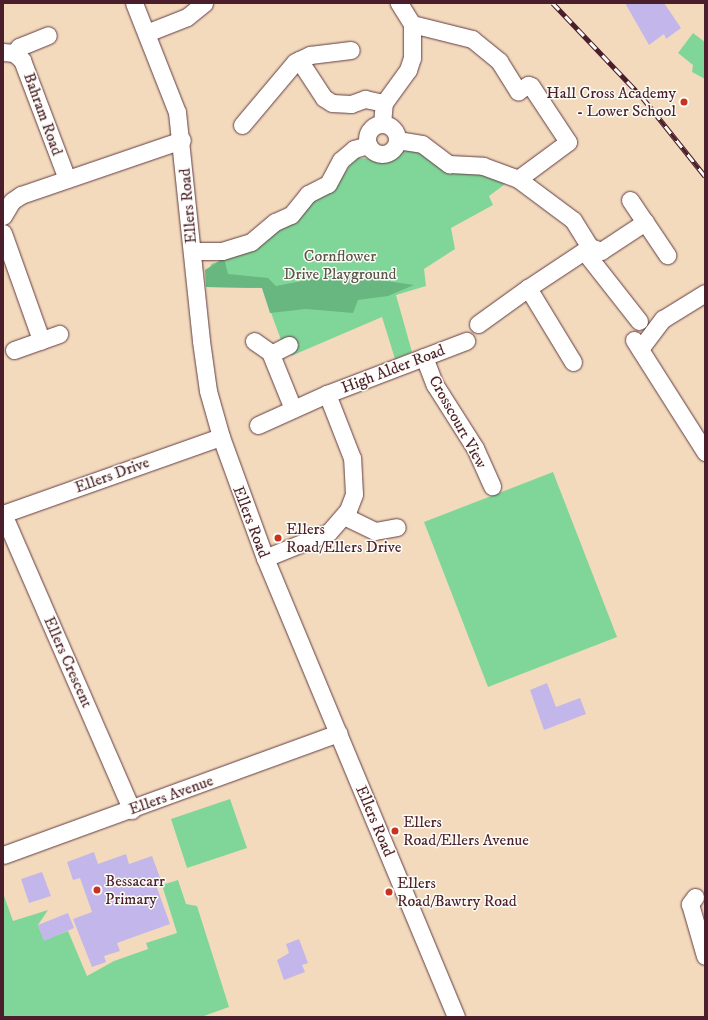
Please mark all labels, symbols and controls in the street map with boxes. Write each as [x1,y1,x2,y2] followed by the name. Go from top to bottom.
[19,70,67,158] street label: Bahram Road
[546,83,676,121] place label: Hall Cross Academy - Lower School
[679,97,689,107] marker: Hall Cross Academy - Lower School
[175,168,201,244] street label: Ellers Road
[284,246,396,284] park label: Cornflower Drive Playground
[339,340,447,398] street label: High Alder Road
[425,372,491,472] street label: Crosscourt View
[72,453,152,497] street label: Ellers Drive
[229,483,273,561] street label: Ellers Road
[286,519,401,557] place label: Ellers Road/Ellers Drive
[273,533,283,543] marker: Ellers Road/Ellers Drive
[39,614,97,710] street label: Ellers Crescent
[126,771,216,819] street label: Ellers Avenue
[351,783,399,859] street label: Ellers Road
[403,812,529,850] place label: Ellers Road/Ellers Avenue
[390,826,400,836] marker: Ellers Road/Ellers Avenue
[105,871,165,909] place label: Bessacarr Primary
[397,873,517,911] place label: Ellers Road/Bawtry Road
[92,885,102,895] marker: Bessacarr Primary
[384,887,394,897] marker: Ellers Road/Bawtry Road

